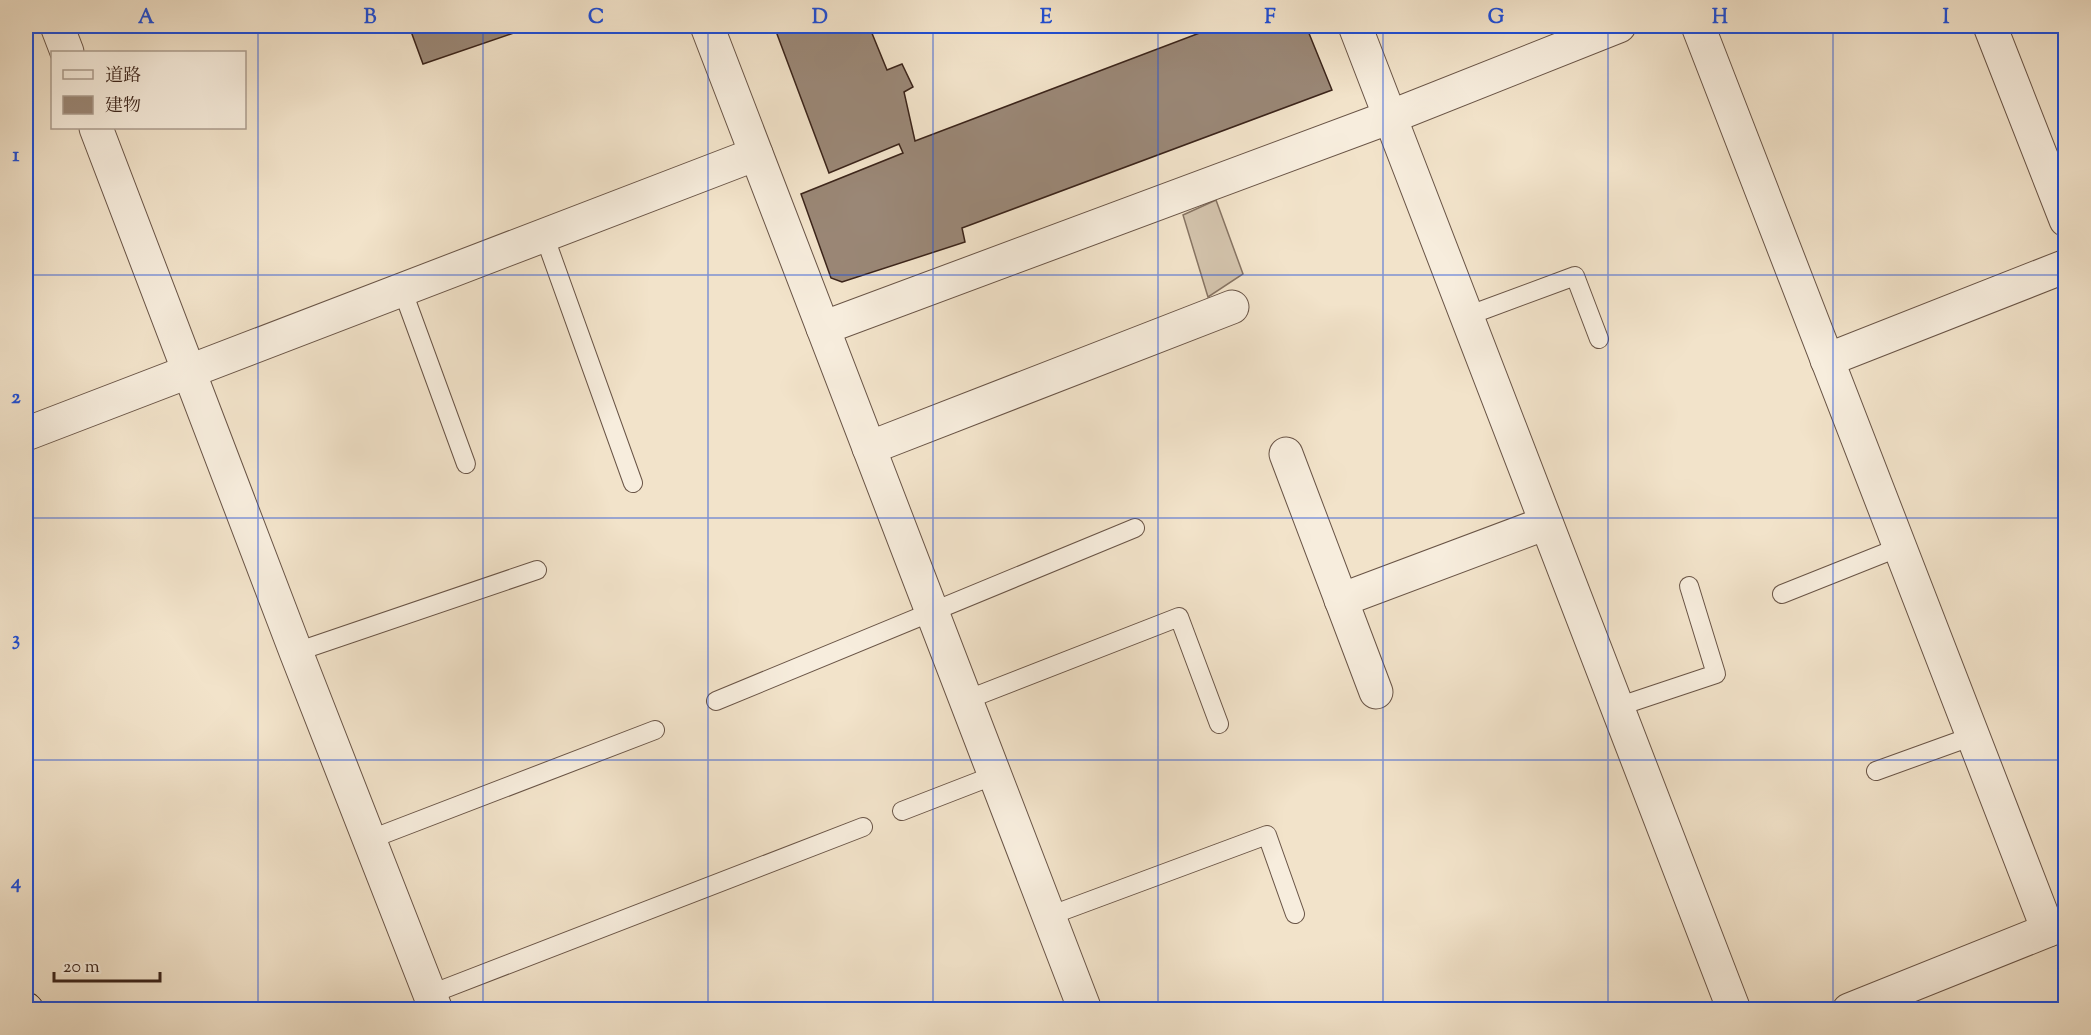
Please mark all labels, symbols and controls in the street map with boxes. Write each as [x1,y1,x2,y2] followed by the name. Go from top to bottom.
[138,4,155,33] text: A
[364,4,377,33] text: B
[588,4,604,33] text: C
[812,4,828,33] text: D
[1040,4,1053,33] text: E
[1264,4,1276,33] text: F
[1488,4,1505,33] text: G
[1712,4,1728,33] text: H
[1943,4,1950,33] text: I
[51,51,246,129] legend
[105,64,141,90] text: 道路
[105,94,141,120] text: 建物
[13,142,20,171] text: 1
[11,384,21,413] text: 2
[12,626,20,655] text: 3
[10,869,21,898] text: 4
[54,945,160,983] scale bar
[63,955,100,981] text: 20 m

